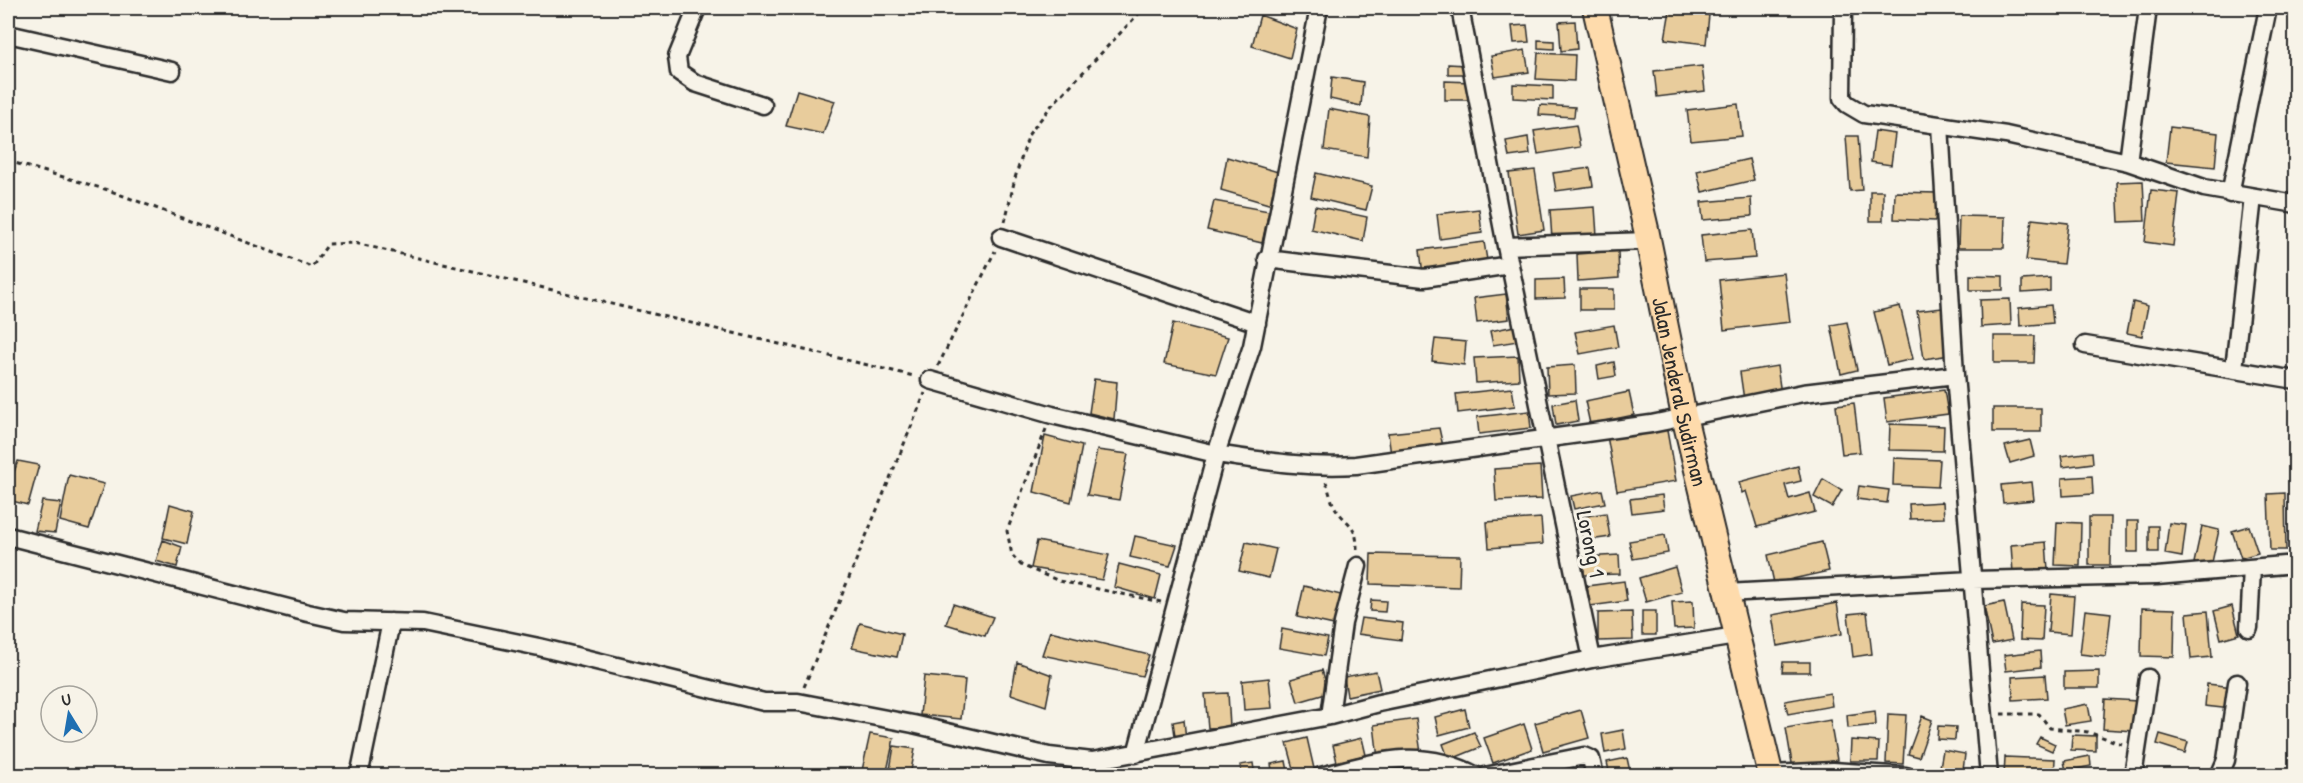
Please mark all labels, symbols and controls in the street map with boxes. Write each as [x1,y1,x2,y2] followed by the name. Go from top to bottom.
[1645,294,1715,489] street label: Jalan Jenderal Sudirman
[1569,508,1613,580] street label: Lorong 1
[39,684,99,744] north arrow
[60,688,73,711] text: U

